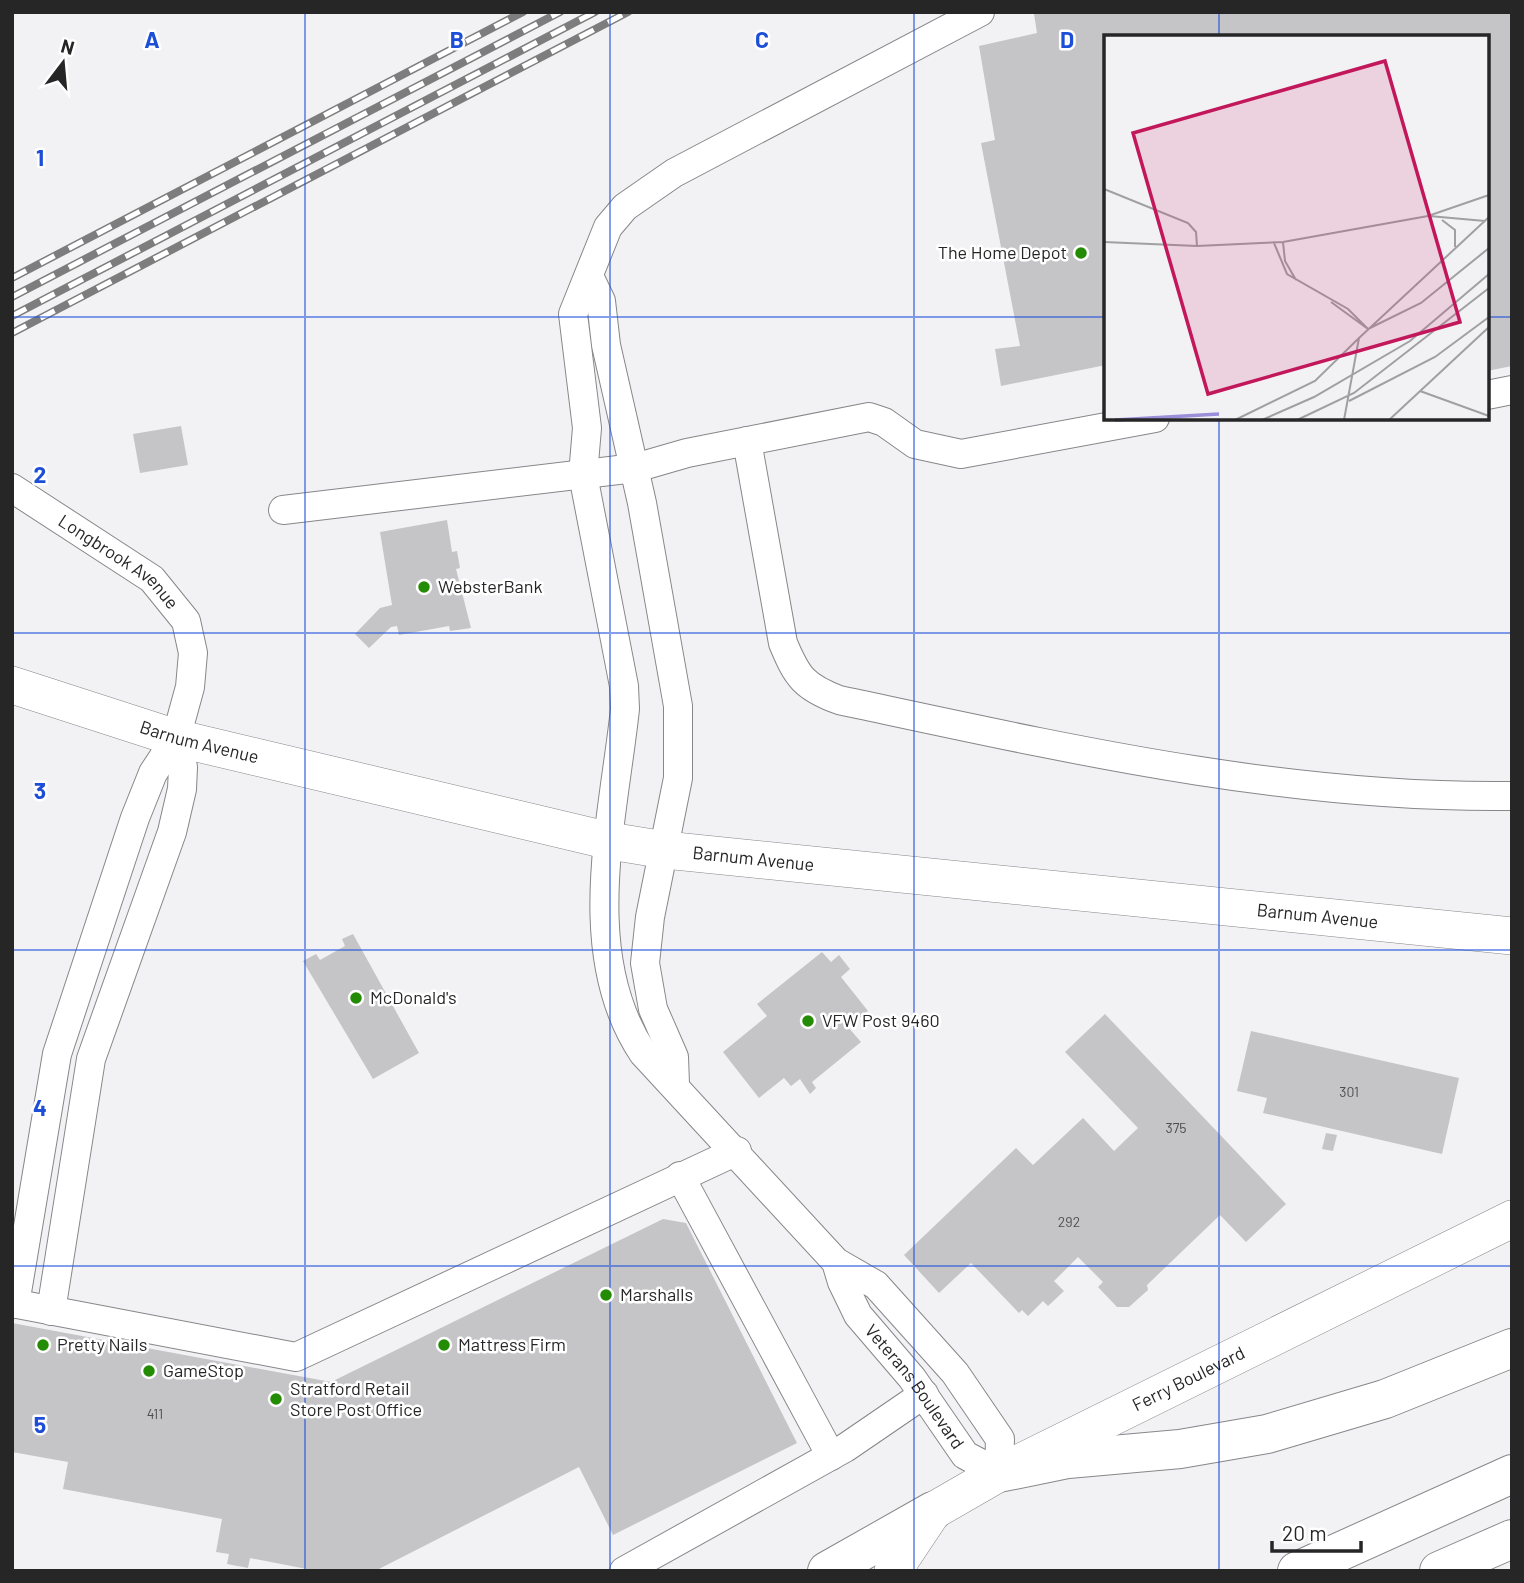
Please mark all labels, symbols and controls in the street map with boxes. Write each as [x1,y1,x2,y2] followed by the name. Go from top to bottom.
[144,25,160,53] text: A
[450,25,464,53] text: B
[755,25,769,53] text: C
[1060,25,1074,53] text: D
[28,28,98,98] north arrow
[59,33,77,59] text: N
[1104,35,1489,420] inset map
[36,143,44,171] text: 1
[938,241,1067,263] place label: The Home Depot
[1073,245,1089,261] marker: The Home Depot
[34,460,46,488] text: 2
[55,509,184,613] street label: Longbrook Avenue
[438,575,543,597] place label: WebsterBank
[416,579,432,595] marker: WebsterBank
[137,715,261,767] street label: Barnum Avenue
[34,776,46,804] text: 3
[692,841,815,875] street label: Barnum Avenue
[1256,898,1379,932] street label: Barnum Avenue
[370,986,457,1008] place label: McDonald's
[348,990,364,1006] marker: McDonald's
[822,1009,940,1031] place label: VFW Post 9460
[800,1013,816,1029] marker: VFW Post 9460
[1339,1083,1359,1100] house number: 301
[33,1093,47,1121] text: 4
[1165,1119,1187,1136] house number: 375
[1058,1213,1080,1230] house number: 292
[620,1283,693,1305] place label: Marshalls
[598,1287,614,1303] marker: Marshalls
[861,1319,969,1453] street label: Veterans Boulevard
[57,1333,147,1355] place label: Pretty Nails
[458,1333,566,1355] place label: Mattress Firm
[35,1337,51,1353] marker: Pretty Nails
[436,1337,452,1353] marker: Mattress Firm
[1128,1341,1248,1415] street label: Ferry Boulevard
[163,1359,244,1381] place label: GameStop
[141,1363,157,1379] marker: GameStop
[290,1377,422,1420] place label: Stratford Retail Store Post Office
[268,1391,284,1407] marker: Stratford Retail Store Post Office
[147,1405,163,1422] house number: 411
[34,1410,46,1438] text: 5
[1272,1510,1361,1554] scale bar
[1282,1520,1327,1545] text: 20 m

